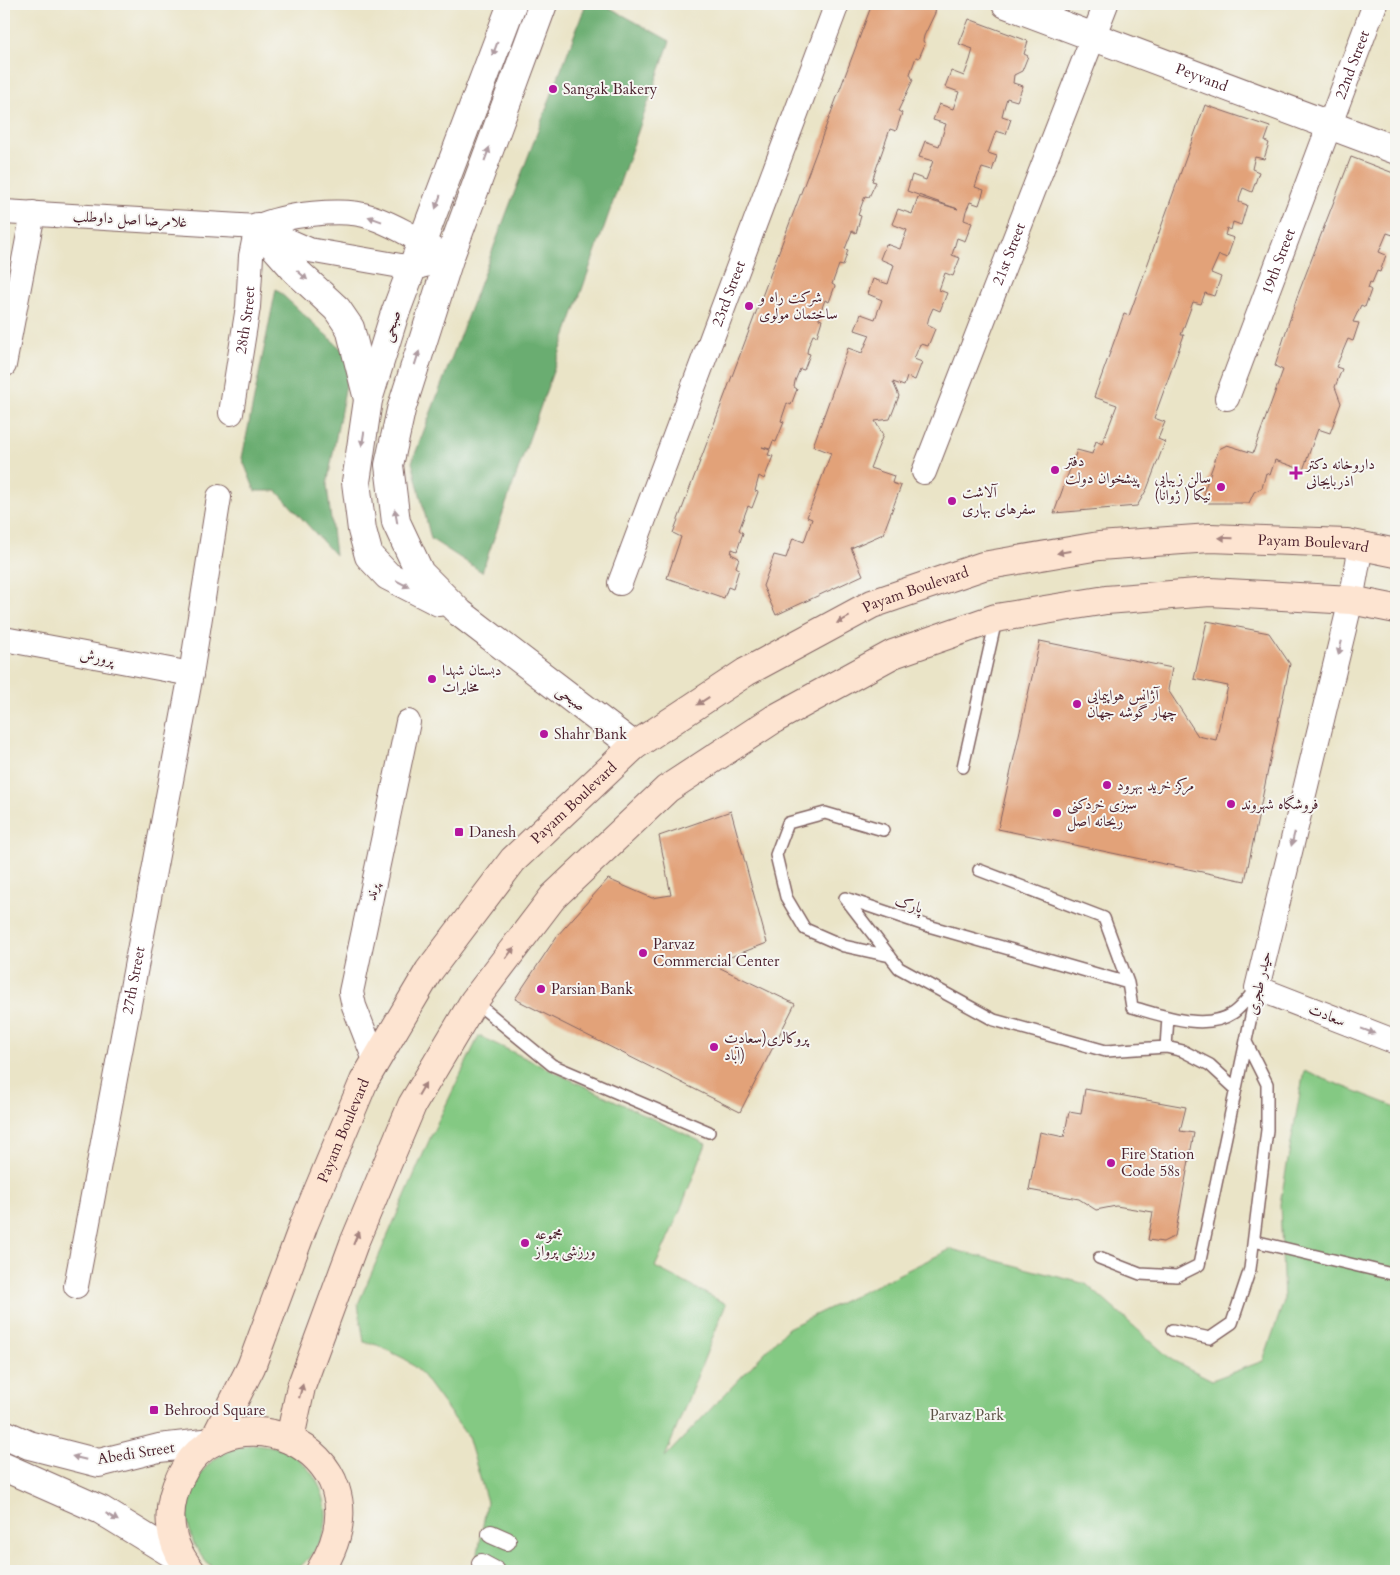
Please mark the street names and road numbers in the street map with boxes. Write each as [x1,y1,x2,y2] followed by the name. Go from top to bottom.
[1330,27,1374,102] street label: 22nd Street
[1173,58,1231,96] street label: Peyvand
[72,206,188,233] street label: غلامرضا اصل داوطلب
[988,220,1030,288] street label: 21st Street
[1257,226,1300,297] street label: 19th Street
[707,258,750,329] street label: 23rd Street
[231,285,259,356] street label: 28th Street
[377,308,406,345] street label: صبحی
[1257,530,1370,557] street label: Payam Boulevard
[859,562,971,618] street label: Payam Boulevard
[78,644,117,670] street label: پرورش
[552,680,590,716] street label: صبحی
[526,757,621,848] street label: Payam Boulevard
[360,880,384,902] street label: پرند
[892,890,927,919] street label: پارک
[117,945,150,1016] street label: 27th Street
[1242,949,1276,1017] street label: حیدر طجری
[1306,999,1348,1031] street label: سعادت
[312,1075,374,1186] street label: Payam Boulevard
[96,1437,176,1469] street label: Abedi Street

